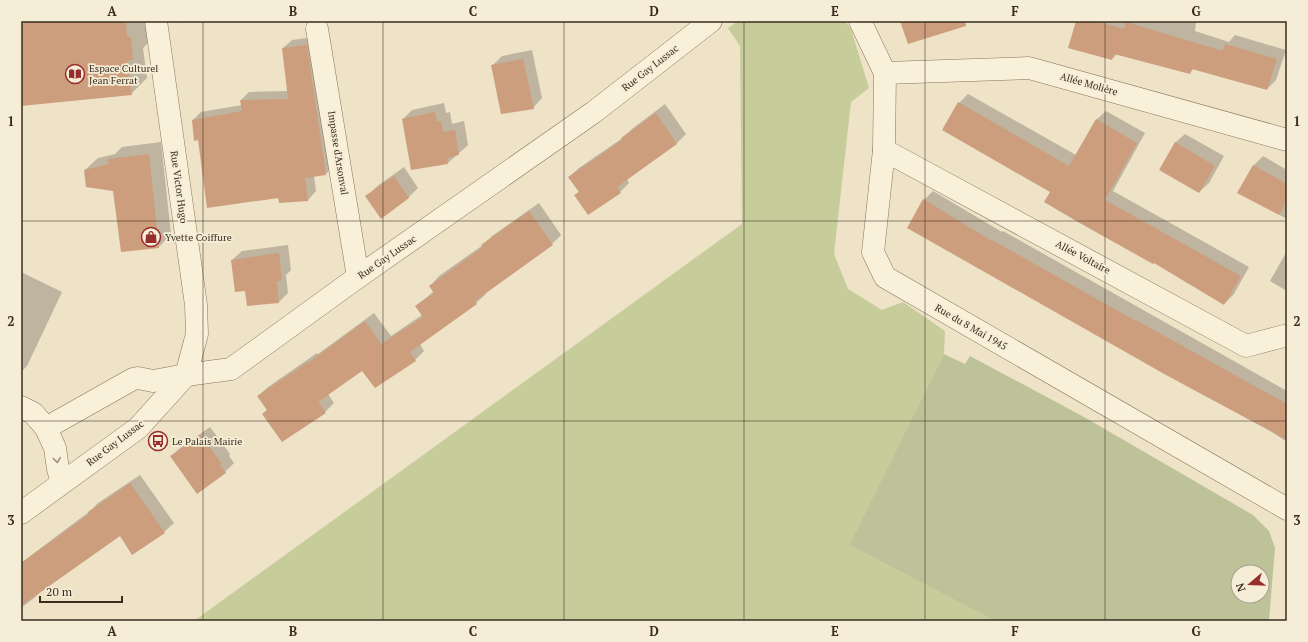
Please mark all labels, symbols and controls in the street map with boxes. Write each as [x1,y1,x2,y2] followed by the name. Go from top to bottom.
[107,2,117,20] text: A
[289,2,297,20] text: B
[469,2,477,20] text: C
[649,2,659,20] text: D
[831,2,839,20] text: E
[1011,2,1019,20] text: F
[1191,2,1201,20] text: G
[619,42,681,94] street label: Rue Gay Lussac
[89,62,158,87] place label: Espace Culturel Jean Ferrat
[64,63,86,85] library icon: Espace Culturel Jean Ferrat
[1059,70,1119,98] street label: Allée Molière
[325,110,351,196] street label: Impasse d'Arsonval
[7,112,15,130] text: 1
[1293,112,1301,130] text: 1
[167,150,191,225] street label: Rue Victor Hugo
[140,226,162,248] shop icon: Yvette Coiffure
[165,231,232,244] place label: Yvette Coiffure
[355,232,419,282] street label: Rue Gay Lussac
[1053,237,1113,277] street label: Allée Voltaire
[932,301,1010,353] street label: Rue du 8 Mai 1945
[7,312,15,330] text: 2
[1293,312,1301,330] text: 2
[84,417,147,469] street label: Rue Gay Lussac
[147,430,169,452] bus stop icon: Le Palais Mairie
[172,435,242,448] place label: Le Palais Mairie
[52,457,61,463] one-way arrow
[7,511,15,529] text: 3
[1293,511,1301,529] text: 3
[1230,564,1270,604] north arrow
[40,578,122,604] scale bar
[1232,580,1249,593] text: N
[46,584,73,599] text: 20 m
[107,622,117,640] text: A
[289,622,297,640] text: B
[469,622,477,640] text: C
[649,622,659,640] text: D
[831,622,839,640] text: E
[1011,622,1019,640] text: F
[1191,622,1201,640] text: G

